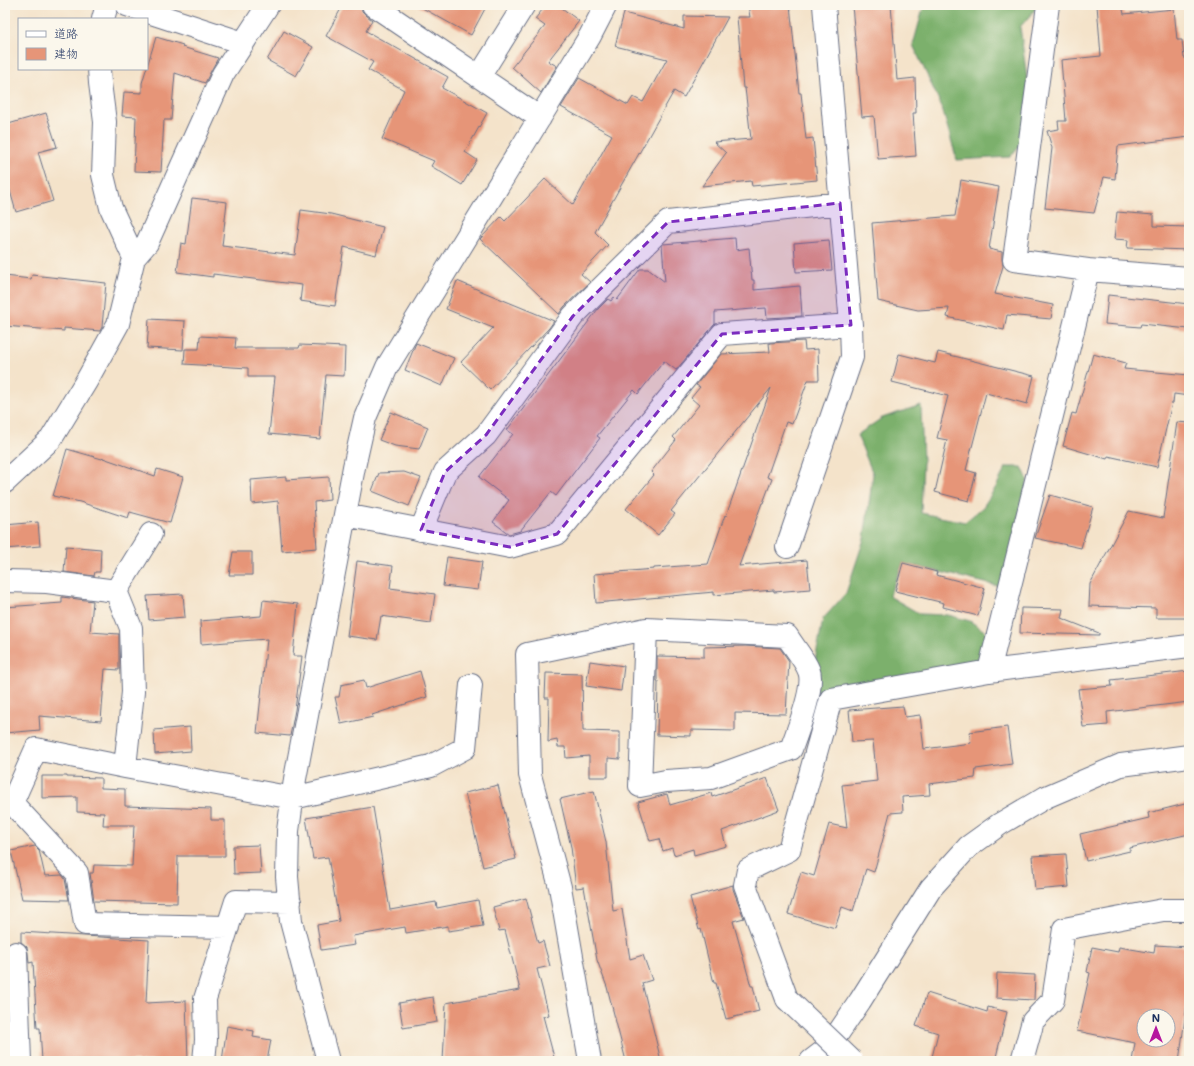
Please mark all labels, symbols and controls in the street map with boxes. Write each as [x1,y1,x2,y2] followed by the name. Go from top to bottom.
[18,18,148,70] legend
[54,25,78,41] text: 道路
[54,45,78,61] text: 建物
[1136,1008,1176,1048] north arrow
[1152,1010,1160,1025] text: N

